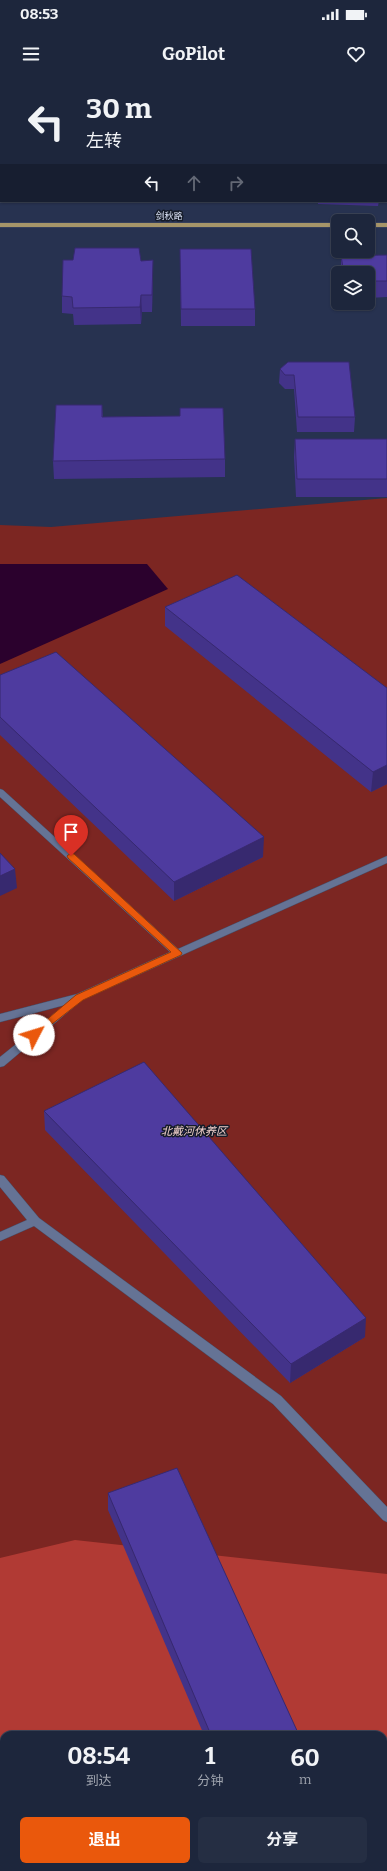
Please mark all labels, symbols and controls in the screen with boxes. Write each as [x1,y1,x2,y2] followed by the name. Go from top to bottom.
[20,5,59,23] text: 08:53
[20,43,42,65] icon: menu
[162,43,225,65] text: GoPilot
[345,43,367,65] icon: heart
[86,92,152,125] text: 30 m
[20,96,72,148] icon: left
[86,130,122,152] text: 左转
[141,172,163,194] icon: left
[183,172,205,194] icon: ahead
[225,172,247,194] icon: right
[155,210,183,221] street label: 剑秋路
[331,214,375,310] map controls
[331,214,375,258] button: search
[331,266,375,310] button: layers
[54,815,88,856] pin
[60,821,82,843] icon: arrive
[13,1014,55,1056] position arrow
[161,1125,229,1138] park label: 北戴河休养区
[67,1742,130,1770] text: 08:54
[205,1742,215,1770] text: 1
[290,1744,320,1772] text: 60
[299,1772,311,1787] text: m
[86,1773,112,1788] text: 到达
[197,1773,223,1788] text: 分钟
[20,1817,190,1863] button: 退出
[198,1817,367,1863] button: 分享

